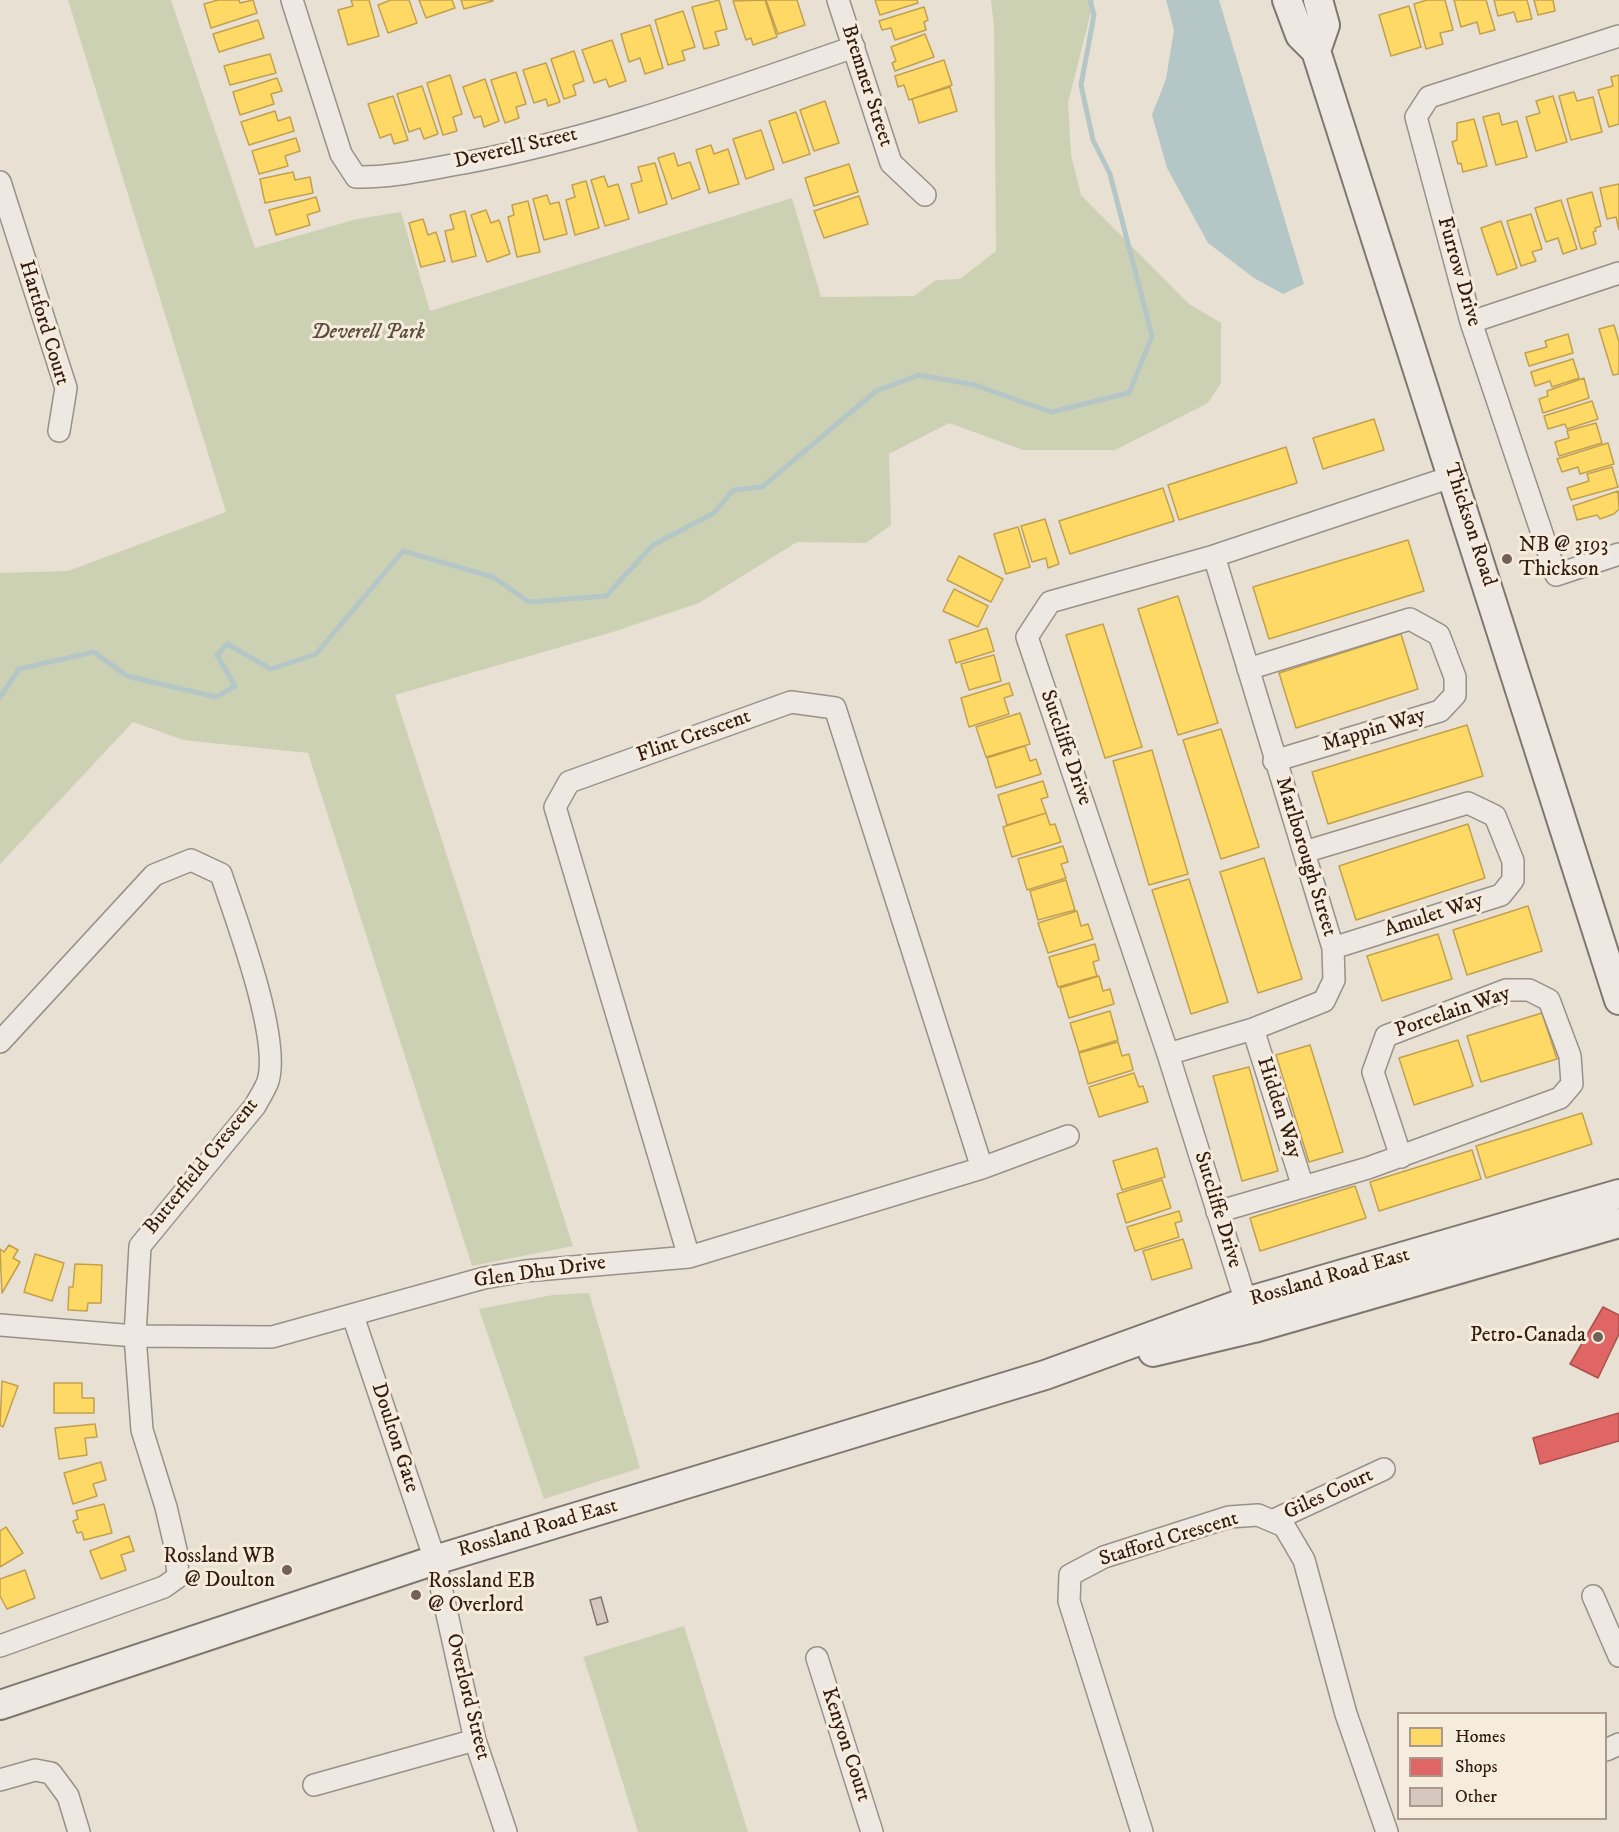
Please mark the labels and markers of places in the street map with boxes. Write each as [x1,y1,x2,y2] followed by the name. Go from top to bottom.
[1519,534,1608,584] place label: NB @ 3193 Thickson
[1500,552,1514,566] marker: NB @ 3193 Thickson
[1470,1324,1586,1350] place label: Petro-Canada
[1591,1330,1605,1344] marker: Petro-Canada
[163,1545,275,1595] place label: Rossland WB @ Doulton
[280,1563,294,1577] marker: Rossland WB @ Doulton
[428,1570,535,1620] place label: Rossland EB @ Overlord
[409,1588,423,1602] marker: Rossland EB @ Overlord

